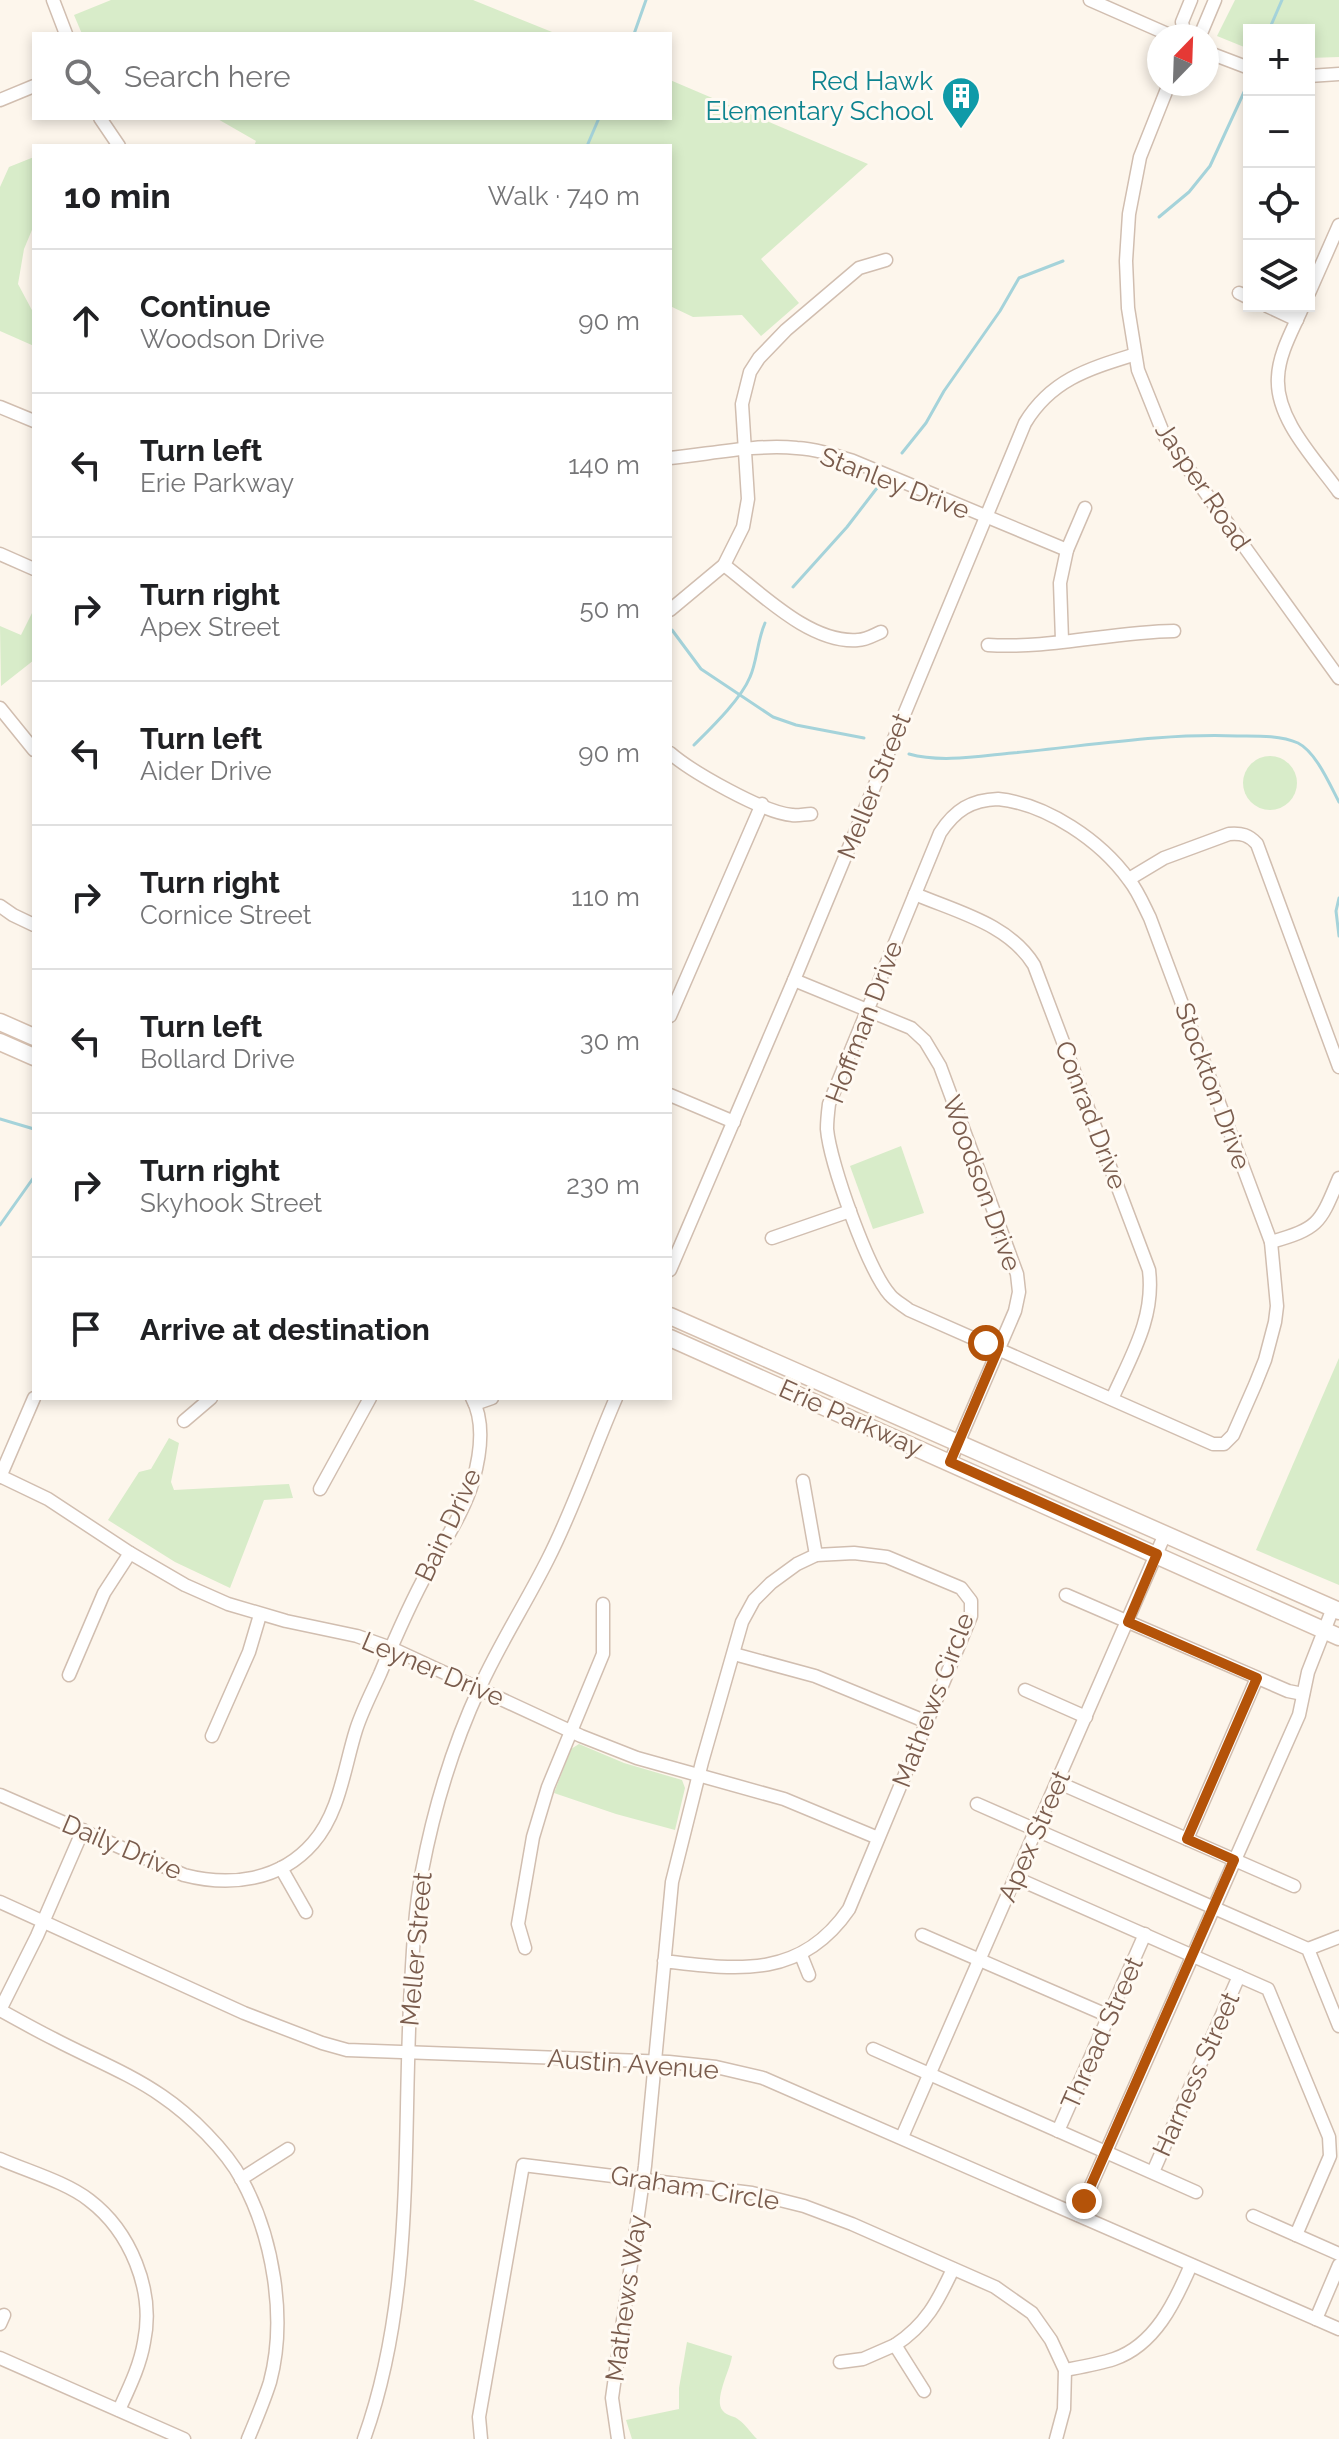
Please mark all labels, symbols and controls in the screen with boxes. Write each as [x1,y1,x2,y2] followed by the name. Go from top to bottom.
[1147,24,1219,96] north arrow
[1243,24,1315,312] map controls
[1243,24,1315,96] button: +
[32,32,672,120] search box
[60,54,104,98] icon: search
[124,59,291,94] text: Search here
[705,66,934,126] place label: Red Hawk Elementary School
[940,75,982,130] building icon: Red Hawk Elementary School
[1243,96,1315,168] button: −
[1243,168,1315,240] button: locate
[64,176,171,216] text: 10 min
[488,181,640,211] text: Walk · 740 m
[1243,240,1315,312] button: layers
[140,289,271,324] text: Continue
[64,299,108,343] icon: ahead
[578,306,640,336] text: 90 m
[140,324,324,354] text: Woodson Drive
[1149,416,1257,556] street label: Jasper Road
[140,433,262,468] text: Turn left
[816,441,974,525] street label: Stanley Drive
[64,443,108,487] icon: left
[568,450,640,480] text: 140 m
[140,468,294,498] text: Erie Parkway
[140,577,280,612] text: Turn right
[64,587,108,631] icon: right
[579,594,640,624] text: 50 m
[140,612,280,642] text: Apex Street
[831,708,917,863] street label: Meller Street
[140,721,262,756] text: Turn left
[64,731,108,775] icon: left
[578,738,640,768] text: 90 m
[140,756,272,786] text: Aider Drive
[140,865,280,900] text: Turn right
[64,875,108,919] icon: right
[571,882,640,912] text: 110 m
[140,900,311,930] text: Cornice Street
[819,937,909,1107] street label: Hoffman Drive
[1169,998,1257,1174] street label: Stockton Drive
[140,1009,262,1044] text: Turn left
[64,1019,108,1063] icon: left
[580,1026,640,1056] text: 30 m
[1049,1037,1133,1193] street label: Conrad Drive
[140,1044,295,1074] text: Bollard Drive
[936,1091,1028,1275] street label: Woodson Drive
[140,1153,280,1188] text: Turn right
[64,1163,108,1207] icon: right
[566,1170,640,1200] text: 230 m
[140,1188,322,1218] text: Skyhook Street
[64,1307,108,1351] icon: arrive
[140,1312,430,1347] text: Arrive at destination
[968,1325,1004,1361] route start
[774,1373,928,1463] street label: Erie Parkway
[409,1464,487,1586] street label: Bain Drive
[886,1609,980,1791] street label: Mathews Circle
[357,1626,509,1712] street label: Leyner Drive
[992,1766,1076,1906] street label: Apex Street
[58,1808,186,1886] street label: Daily Drive
[394,1870,438,2027] street label: Meller Street
[1055,1952,1149,2114] street label: Thread Street
[1146,1987,1246,2161] street label: Harness Street
[546,2043,720,2085] street label: Austin Avenue
[608,2160,782,2216] street label: Graham Circle
[1066,2183,1102,2219] route end
[599,2213,653,2383] street label: Mathews Way

